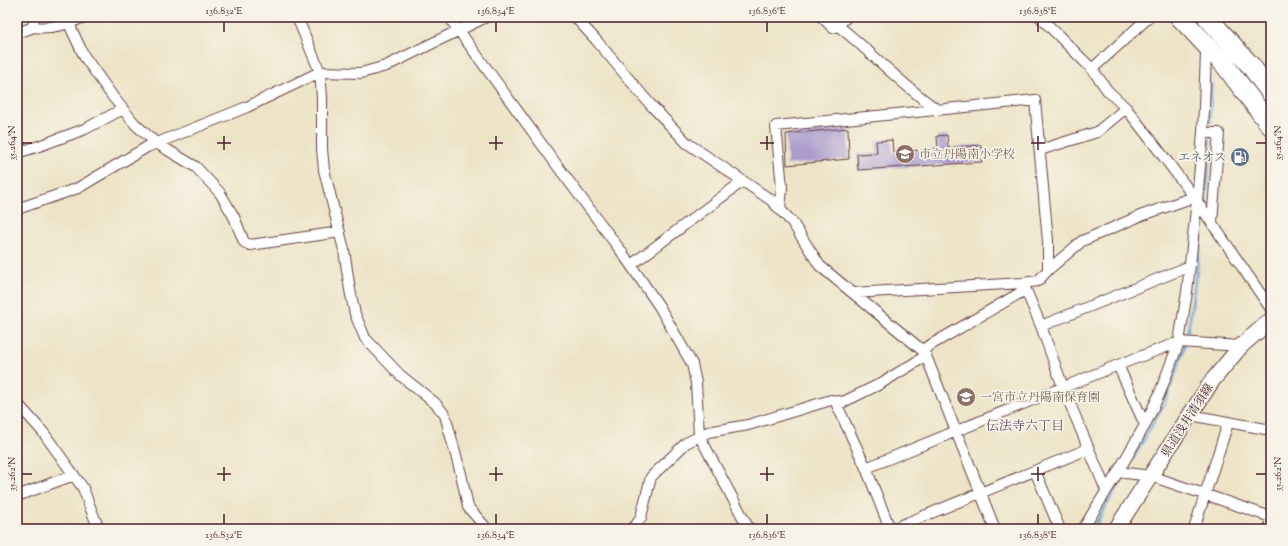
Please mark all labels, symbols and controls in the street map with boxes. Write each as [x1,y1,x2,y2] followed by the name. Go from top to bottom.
[206,4,242,19] text: 136.832°E
[477,4,515,19] text: 136.834°E
[748,4,786,19] text: 136.836°E
[1019,4,1057,19] text: 136.838°E
[5,126,20,160] text: 35.264°N
[1271,126,1286,160] text: 35.264°N
[894,143,916,165] school or university icon: 市立丹陽南小学校
[919,146,1015,164] place label: 市立丹陽南小学校
[1229,146,1251,168] fuel station icon: エネオス
[1178,149,1226,167] place label: エネオス
[1157,380,1218,461] street label: 県道浅井清須線
[955,386,977,408] school or university icon: 一宮市立丹陽南保育園
[980,389,1100,407] place label: 一宮市立丹陽南保育園
[986,418,1064,436] district label: 伝法寺六丁目
[5,457,20,491] text: 35.262°N
[1271,457,1286,491] text: 35.262°N
[206,528,242,543] text: 136.832°E
[477,528,515,543] text: 136.834°E
[748,528,786,543] text: 136.836°E
[1019,528,1057,543] text: 136.838°E

